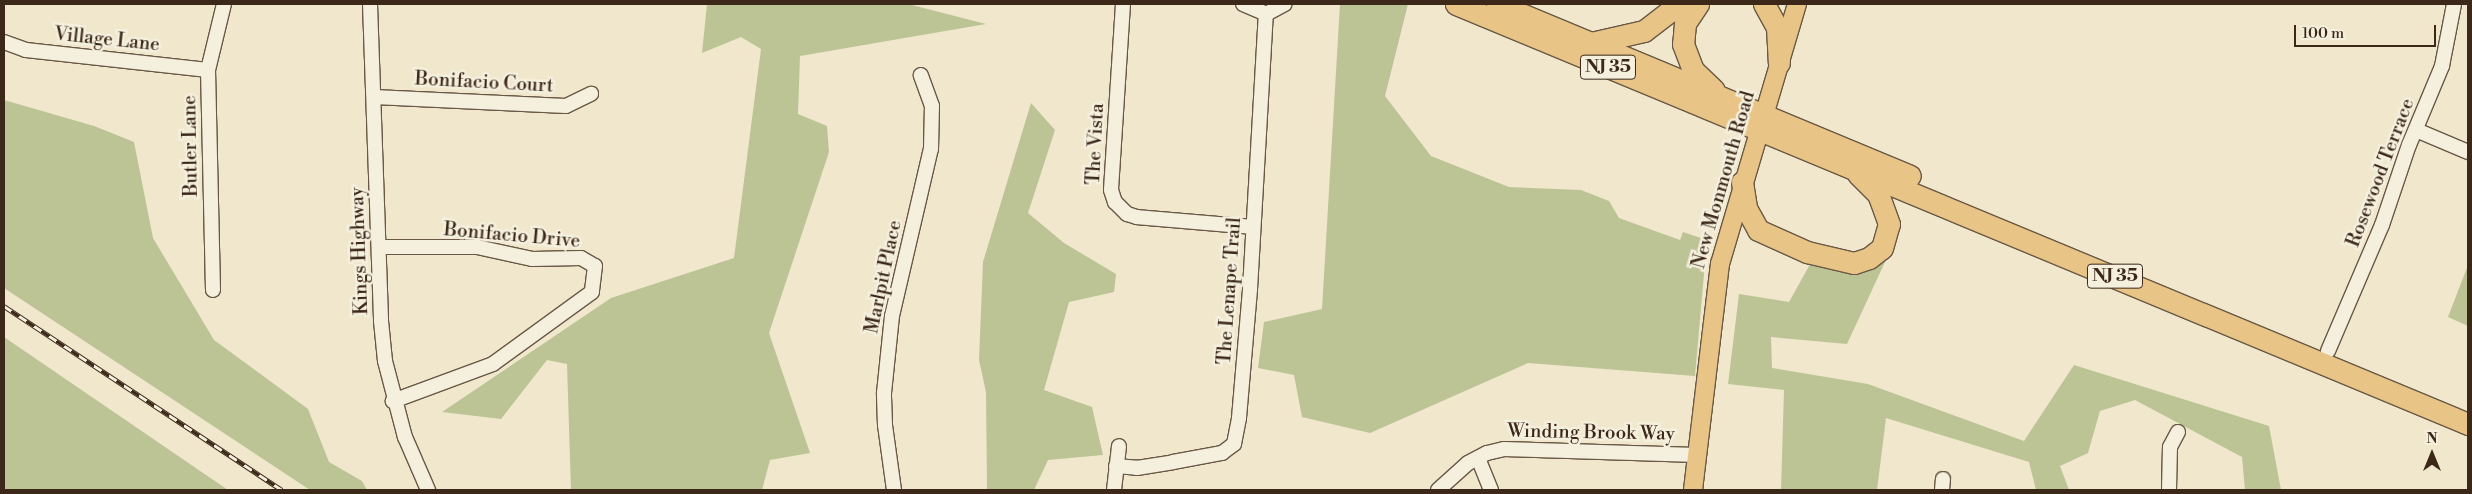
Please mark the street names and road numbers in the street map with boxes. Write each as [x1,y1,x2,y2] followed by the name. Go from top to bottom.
[53,23,161,57] street label: Village Lane
[1579,52,1637,82] road number: NJ 35
[414,68,554,98] street label: Bonifacio Court
[1688,89,1760,271] street label: New Monmouth Road
[179,95,203,197] street label: Butler Lane
[2342,95,2420,251] street label: Rosewood Terrace
[1082,103,1110,185] street label: The Vista
[346,187,374,315] street label: Kings Highway
[1213,217,1247,365] street label: The Lenape Trail
[861,218,907,336] street label: Marlpit Place
[443,219,581,253] street label: Bonifacio Drive
[2086,260,2144,292] road number: NJ 35
[1507,420,1675,446] street label: Winding Brook Way

